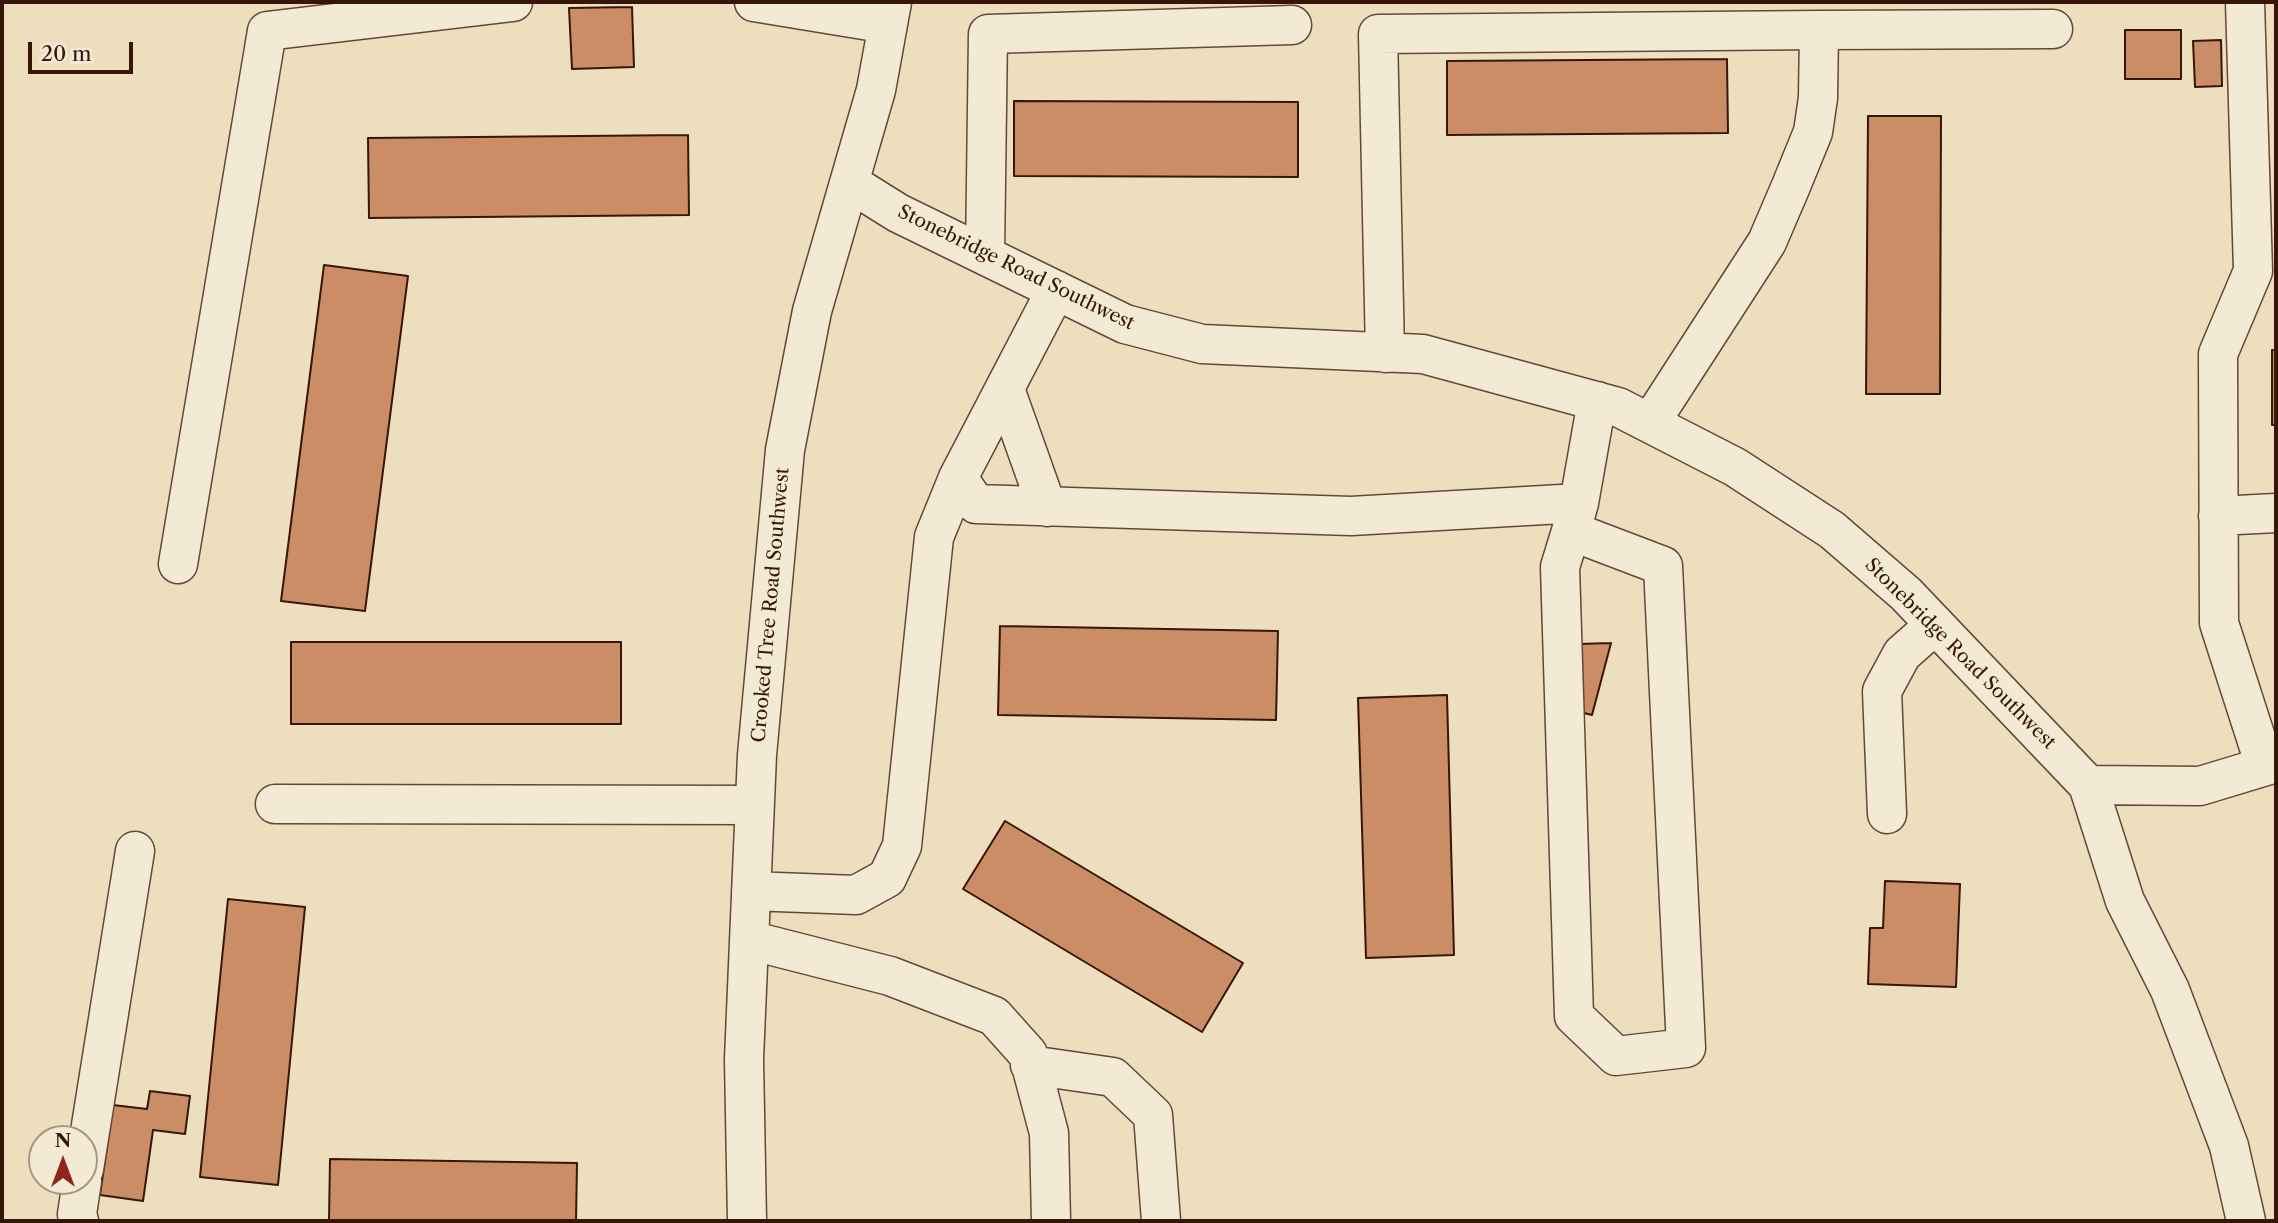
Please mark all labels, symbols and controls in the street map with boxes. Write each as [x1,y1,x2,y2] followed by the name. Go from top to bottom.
[32,28,136,72] scale bar
[41,41,92,66] text: 20 m
[894,201,1138,335] street label: Stonebridge Road Southwest
[748,467,794,743] street label: Crooked Tree Road Southwest
[1860,554,2060,754] street label: Stonebridge Road Southwest
[28,1125,98,1195] north arrow
[55,1129,71,1152] text: N

